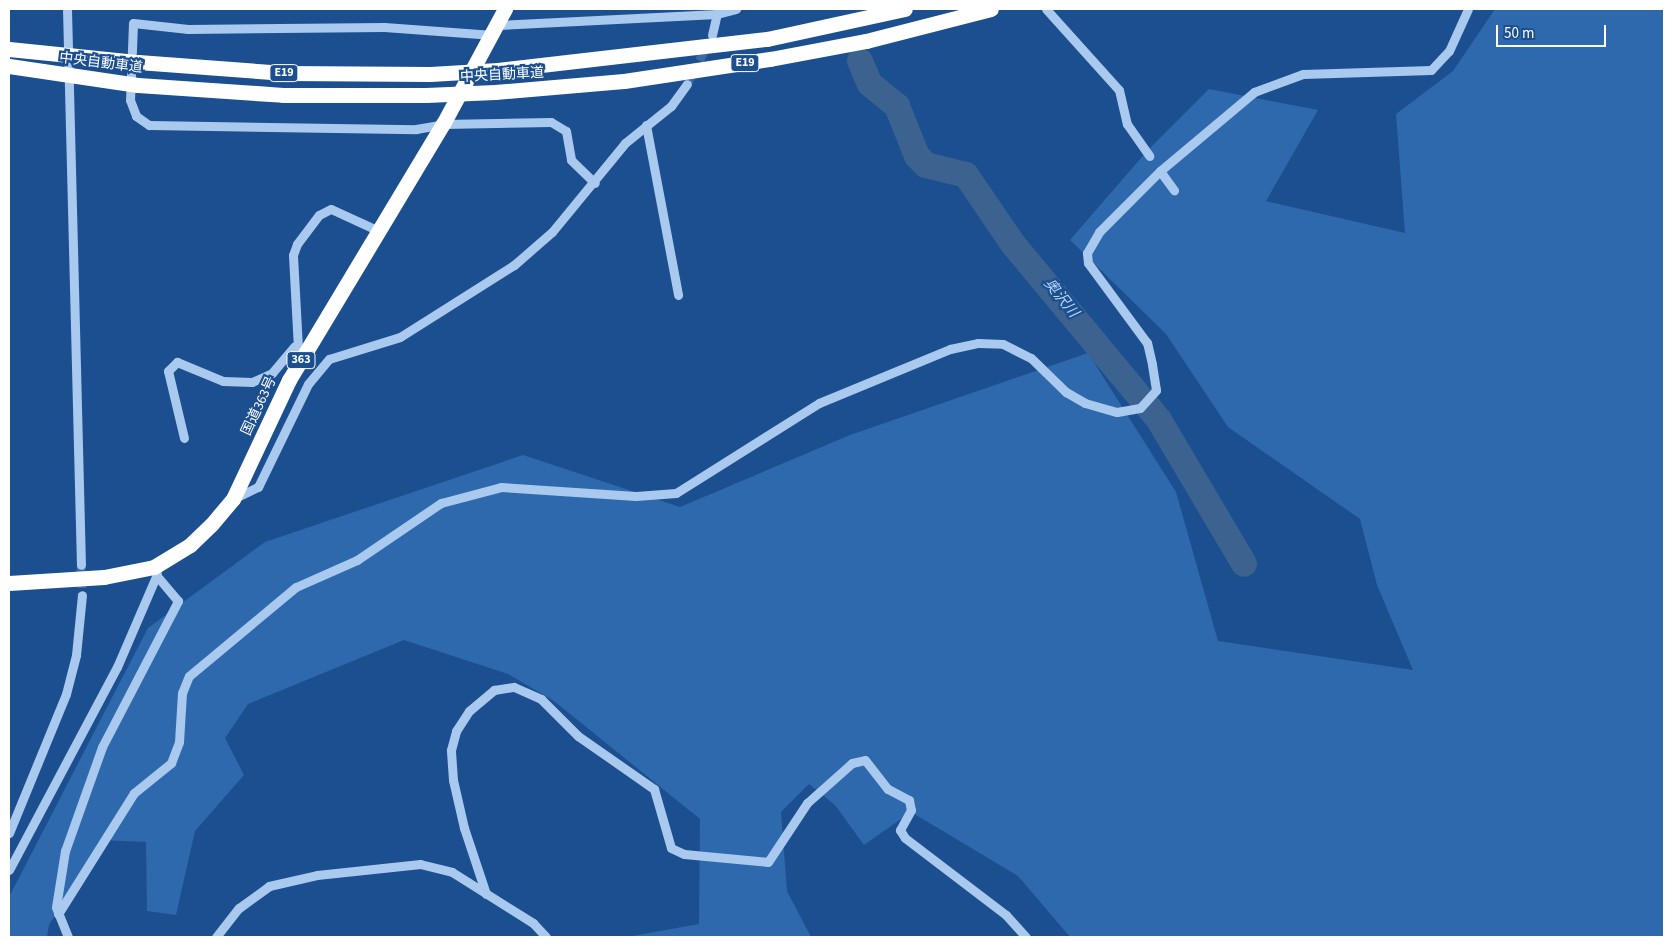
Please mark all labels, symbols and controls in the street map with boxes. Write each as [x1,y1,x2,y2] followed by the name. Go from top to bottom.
[1498,15,1608,47] scale bar
[1504,23,1534,44] text: 50 m
[58,50,144,76] street label: 中央自動車道
[730,54,760,72] road number: E19
[269,64,299,82] road number: E19
[460,64,544,86] street label: 中央自動車道
[1040,275,1082,321] water label: 奥沢川
[286,350,316,370] road number: 363
[238,374,280,438] street label: 国道363号

